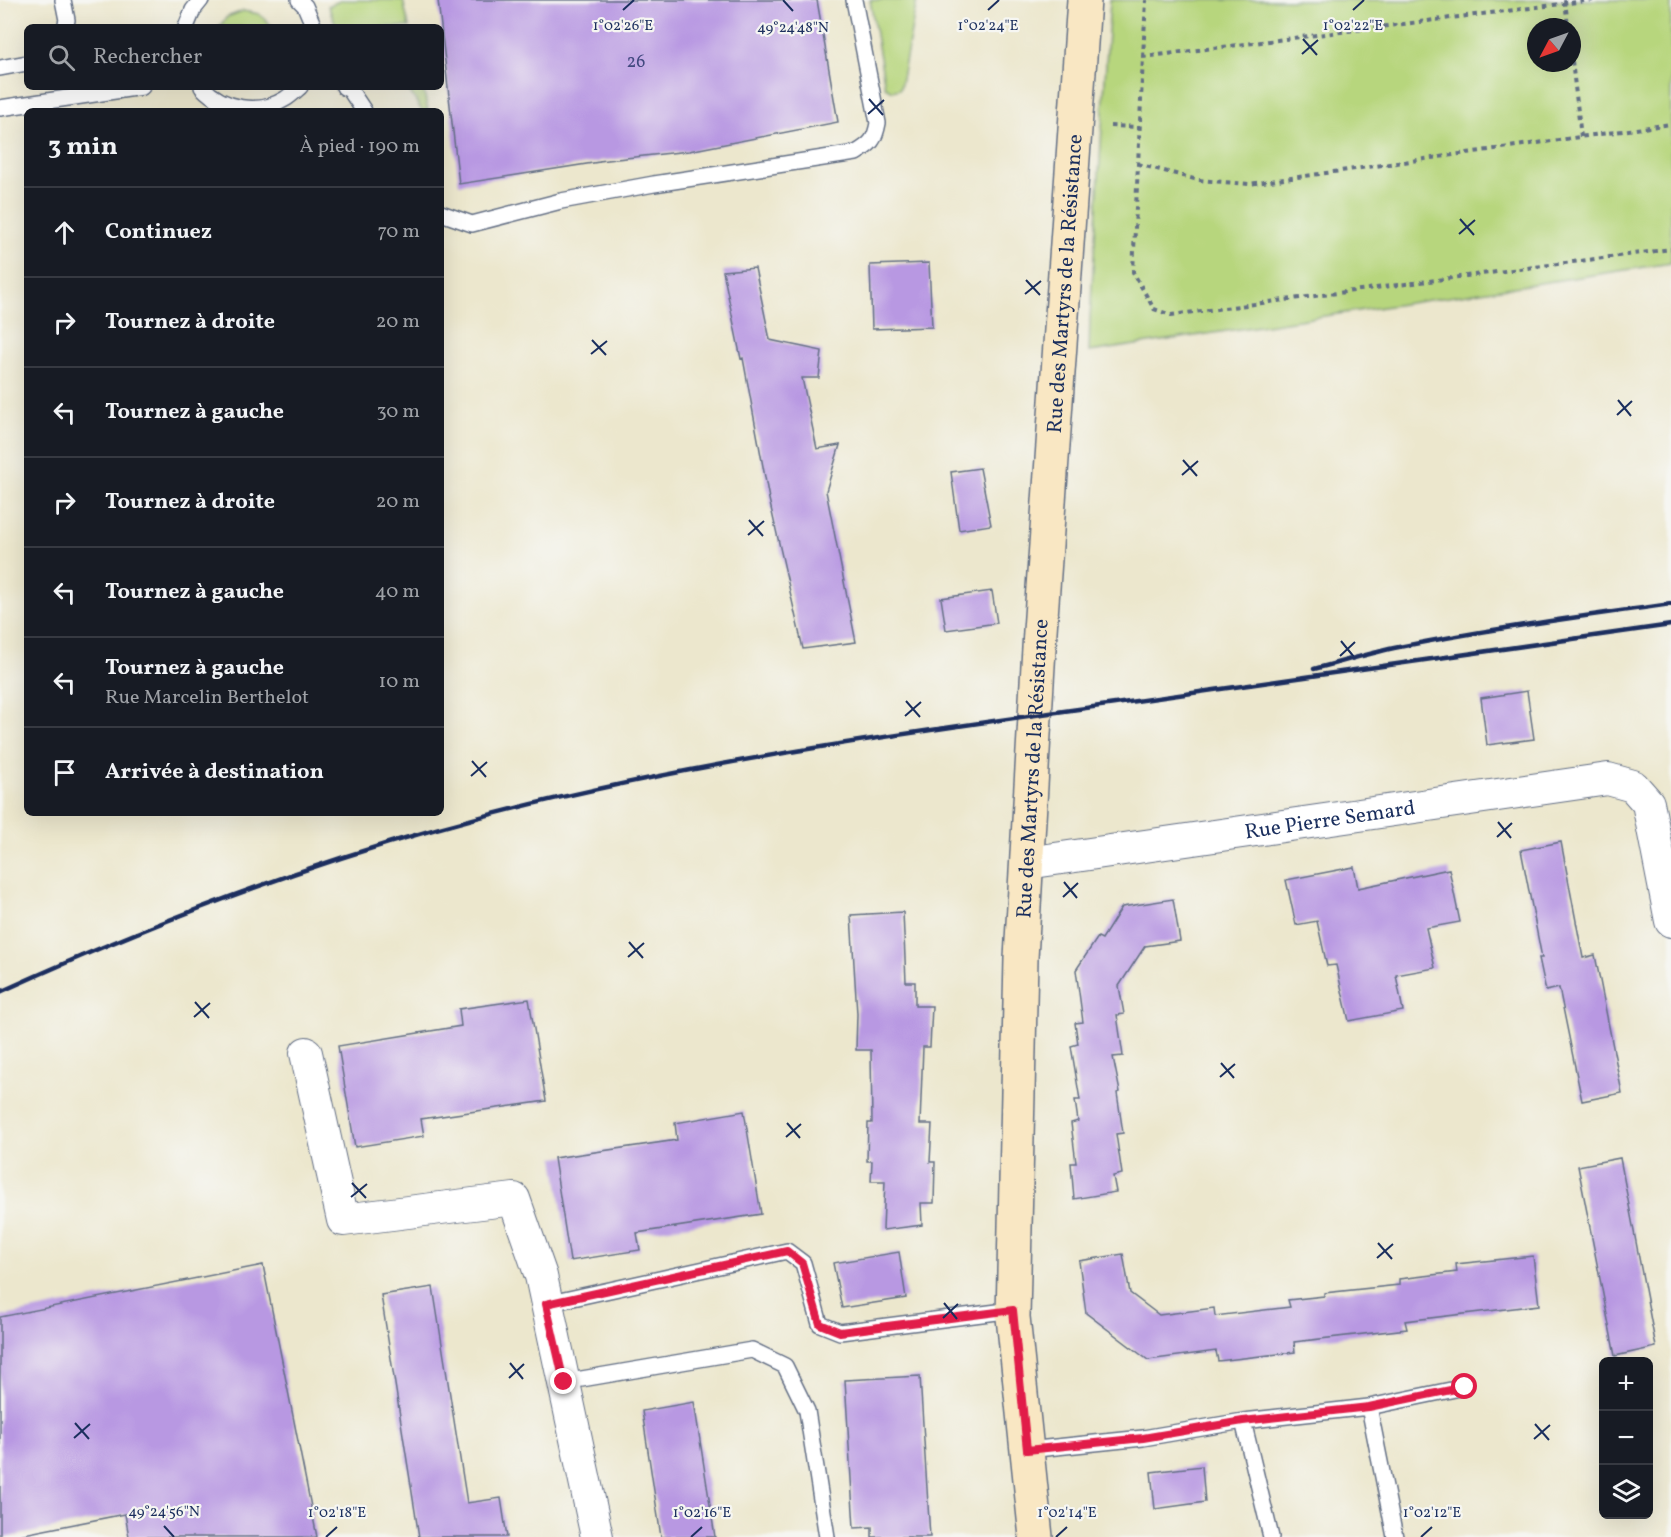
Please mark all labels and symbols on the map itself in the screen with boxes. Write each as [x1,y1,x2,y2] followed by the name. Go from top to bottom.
[593,16,653,37] text: 1°02'26"E
[958,16,1019,37] text: 1°02'24"E
[1323,16,1383,37] text: 1°02'22"E
[757,18,829,39] text: 49°24'48"N
[1527,18,1581,72] north arrow
[627,50,645,75] house number: 26
[1041,133,1091,434] street label: Rue des Martyrs de la Résistance
[1010,618,1057,919] street label: Rue des Martyrs de la Résistance
[1243,794,1417,847] street label: Rue Pierre Semard
[550,1368,576,1394] route end
[1451,1373,1477,1399] route start
[128,1502,200,1523] text: 49°24'56"N
[308,1503,366,1524] text: 1°02'18"E
[673,1503,731,1524] text: 1°02'16"E
[1037,1503,1097,1524] text: 1°02'14"E
[1403,1503,1461,1524] text: 1°02'12"E

